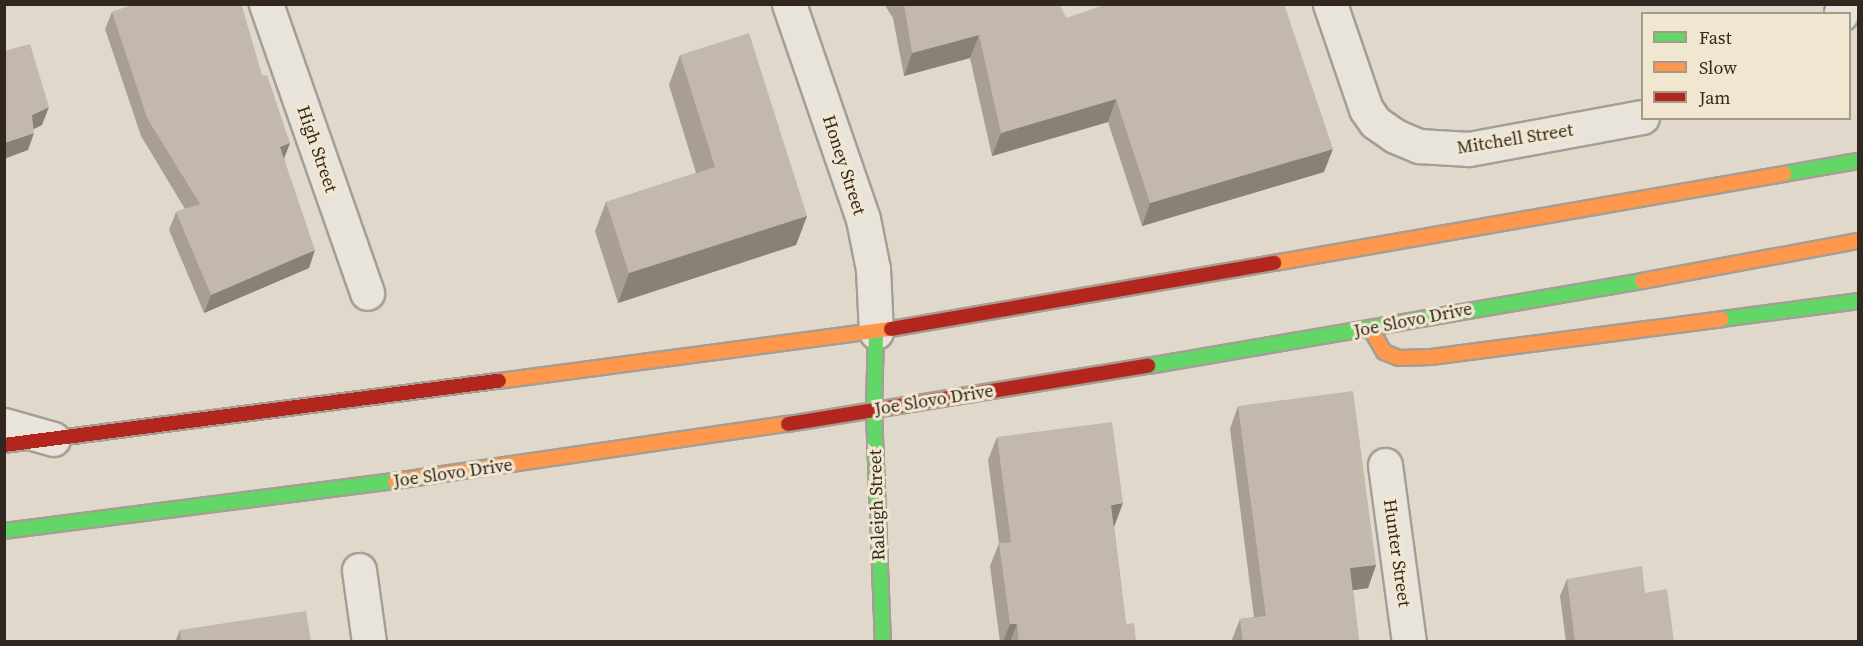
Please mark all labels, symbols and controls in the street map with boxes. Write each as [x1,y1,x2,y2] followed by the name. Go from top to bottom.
[1641,12,1851,120] legend
[1699,25,1732,50] text: Fast
[1699,55,1737,80] text: Slow
[1699,85,1731,110] text: Jam
[292,103,342,195] street label: High Street
[818,112,870,218] street label: Honey Street
[1455,119,1575,159] street label: Mitchell Street
[1352,298,1474,342] street label: Joe Slovo Drive
[873,380,995,420] street label: Joe Slovo Drive
[864,449,890,561] street label: Raleigh Street
[392,454,514,492] street label: Joe Slovo Drive
[1379,498,1415,608] street label: Hunter Street

